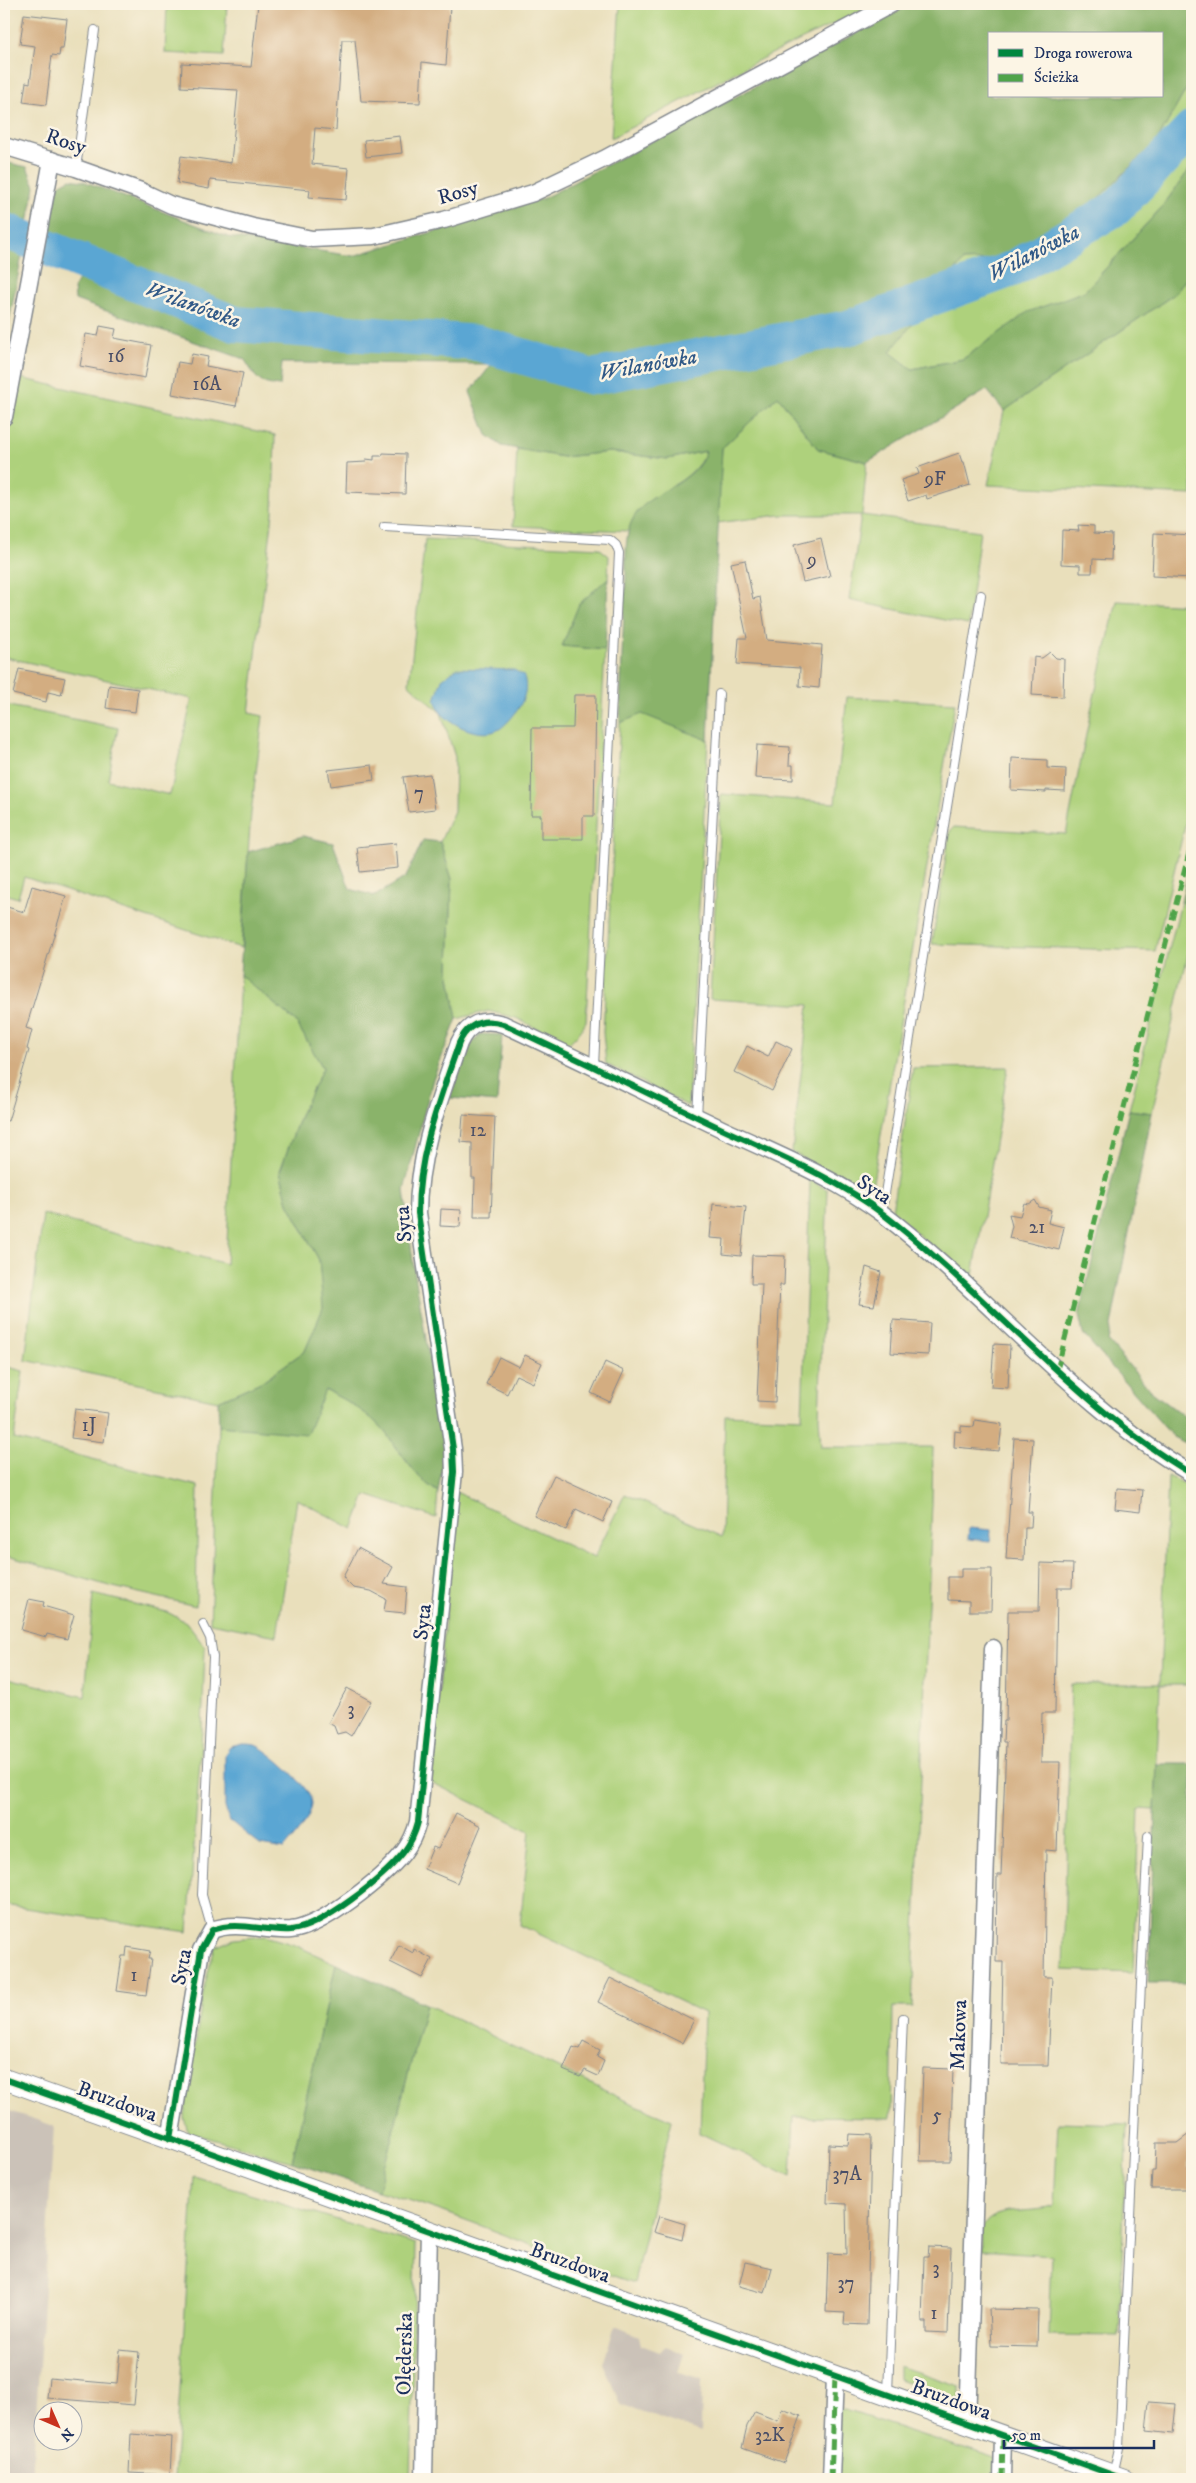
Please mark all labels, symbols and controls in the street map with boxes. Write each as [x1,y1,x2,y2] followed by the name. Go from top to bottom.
[988,32,1164,98] legend
[1034,44,1133,63] text: Droga rowerowa
[1034,67,1079,87] text: Ścieżka
[42,123,91,161] street label: Rosy
[435,175,482,211] street label: Rosy
[984,219,1084,287] water label: Wilanówka
[142,275,244,335] water label: Wilanówka
[597,343,699,387] water label: Wilanówka
[108,345,126,368] house number: 16
[193,373,222,396] house number: 16A
[923,468,946,491] house number: 9F
[806,549,817,572] house number: 9
[414,782,424,805] house number: 7
[470,1119,487,1142] house number: 12
[852,1169,896,1211] street label: Syta
[389,1205,419,1243] street label: Syta
[1029,1216,1045,1239] house number: 21
[82,1414,97,1437] house number: 1J
[408,1602,438,1641] street label: Syta
[347,1698,355,1721] house number: 3
[166,1947,198,1987] street label: Syta
[131,1964,138,1987] house number: 1
[945,1999,973,2071] street label: Makowa
[73,2076,161,2128] street label: Bruzdowa
[932,2104,942,2127] house number: 5
[832,2163,862,2186] house number: 37A
[526,2237,614,2289] street label: Bruzdowa
[932,2257,940,2280] house number: 3
[837,2272,855,2295] house number: 37
[931,2302,938,2325] house number: 1
[391,2312,419,2396] street label: Olęderska
[907,2374,995,2426] street label: Bruzdowa
[32,2400,82,2450] north arrow
[1004,2418,1154,2450] scale bar
[56,2424,77,2445] text: N
[755,2424,786,2447] house number: 32K
[1011,2426,1041,2445] text: 50 m

